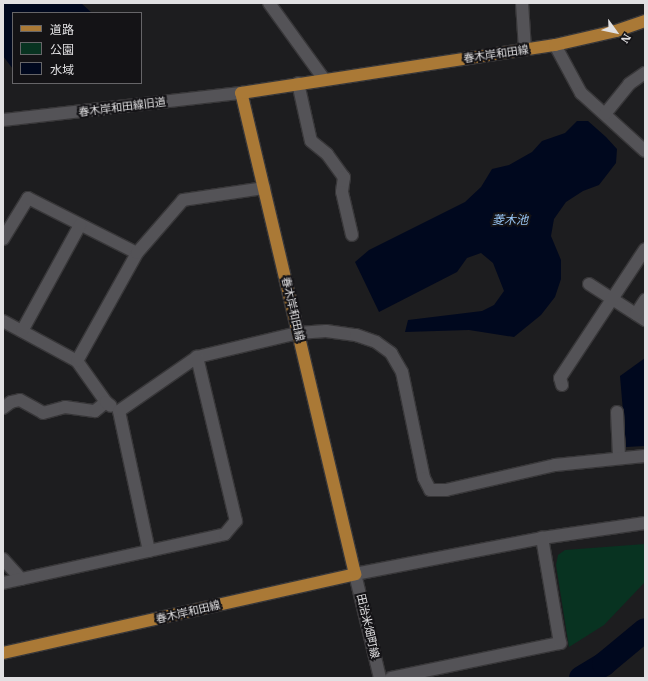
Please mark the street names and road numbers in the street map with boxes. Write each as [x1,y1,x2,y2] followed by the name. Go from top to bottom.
[462,43,530,65] street label: 春木岸和田線
[78,95,166,119] street label: 春木岸和田線旧道
[279,275,307,343] street label: 春木岸和田線
[354,592,382,660] street label: 田治米畑町線
[154,598,222,626] street label: 春木岸和田線

